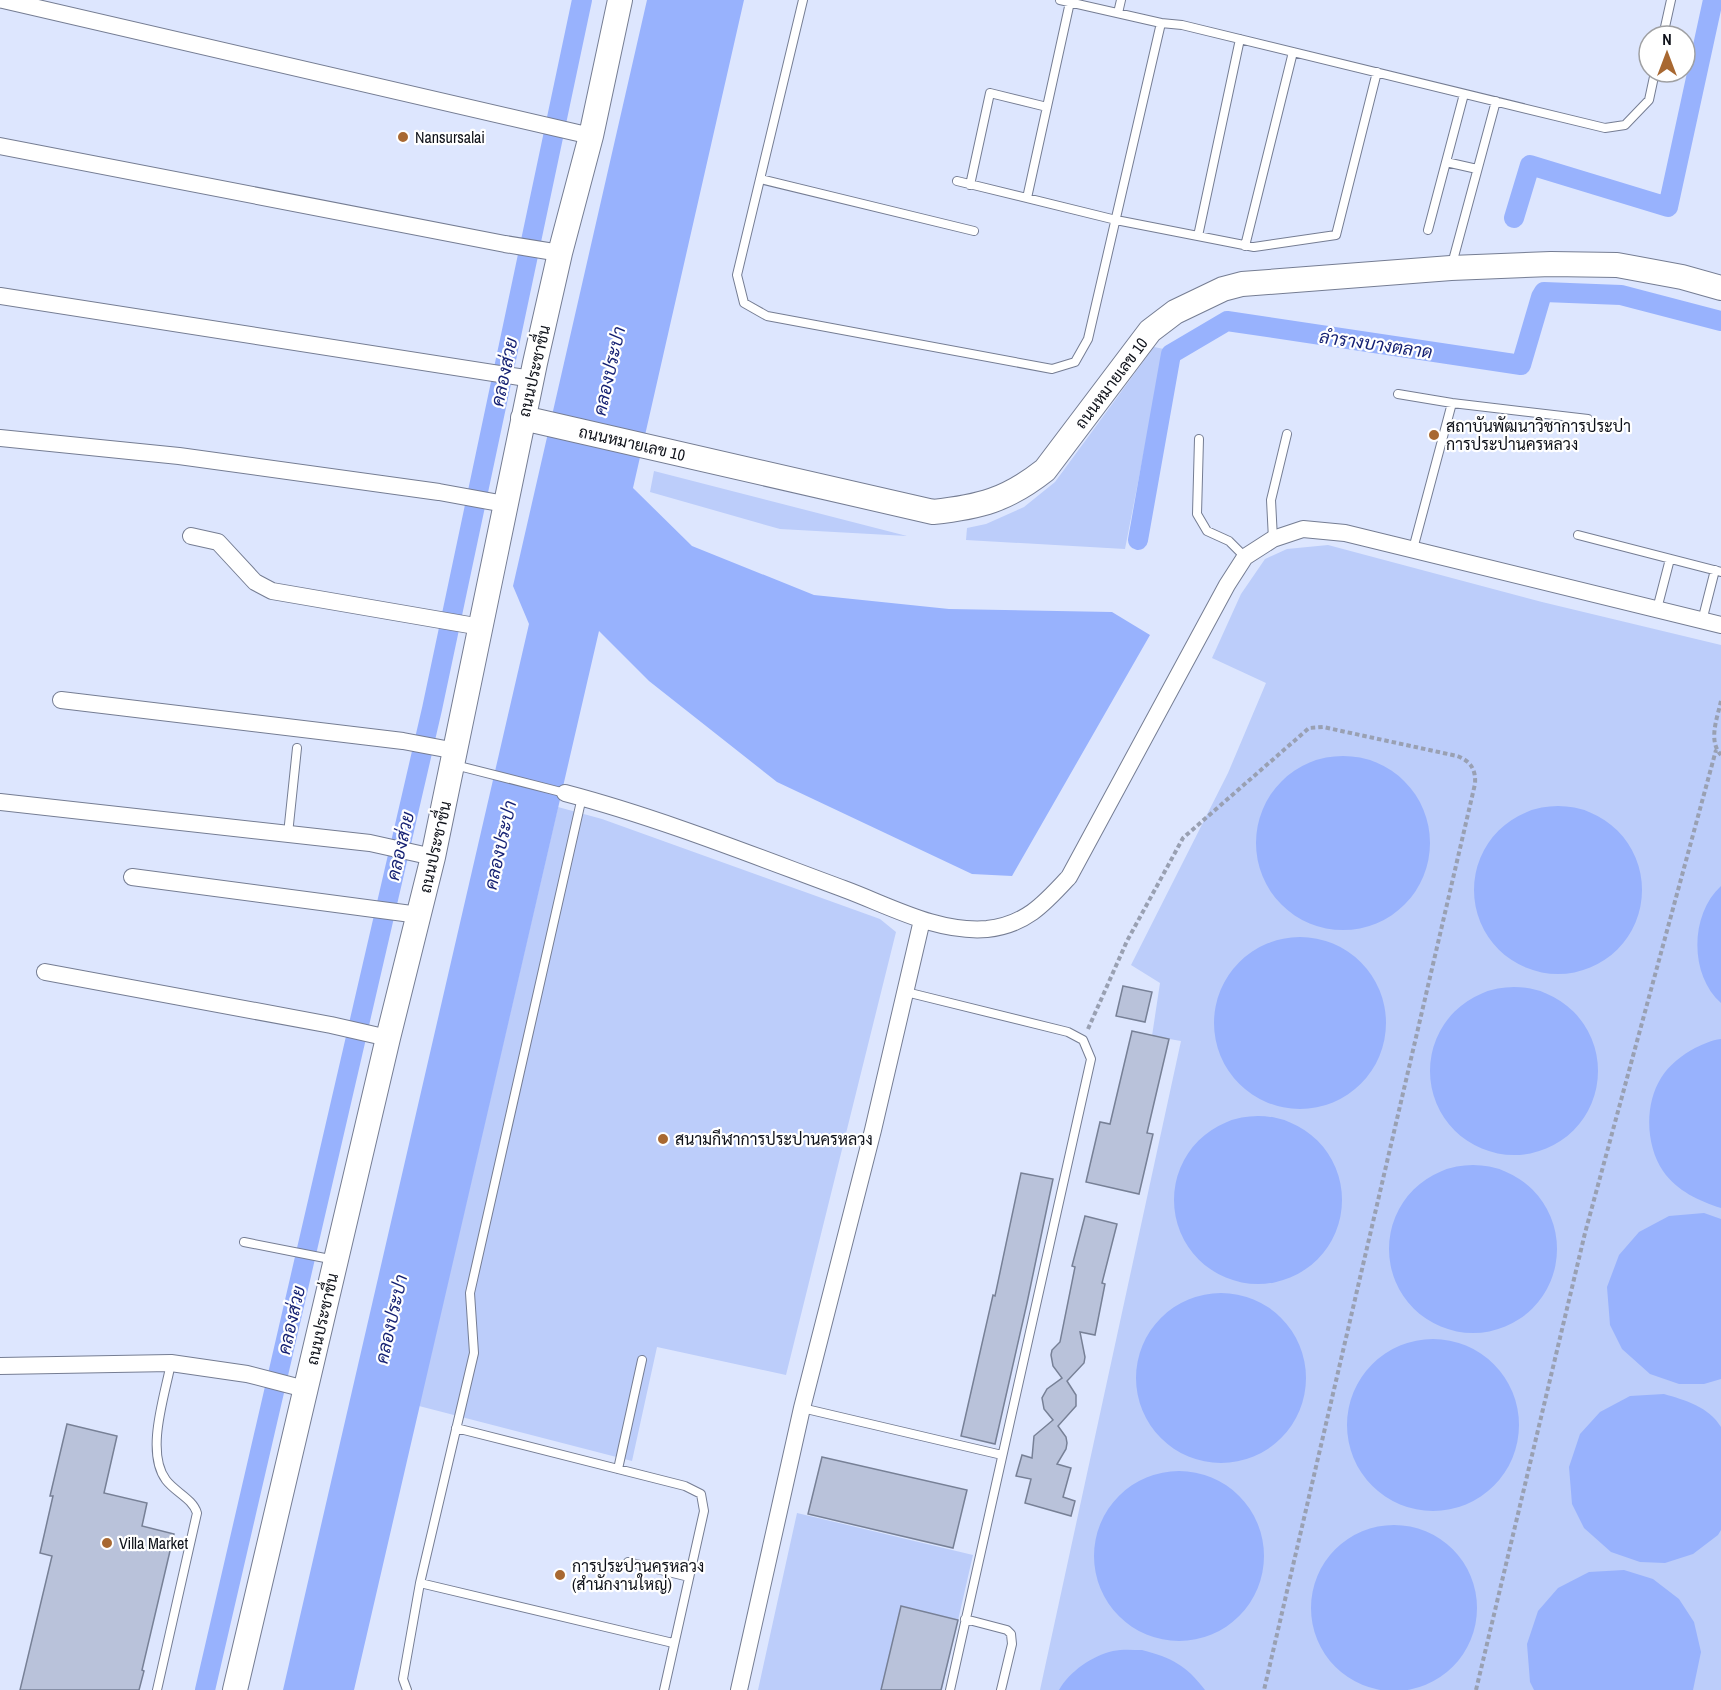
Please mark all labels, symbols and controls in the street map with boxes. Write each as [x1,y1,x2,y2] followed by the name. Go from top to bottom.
[1637,24,1697,84] north arrow
[1662,28,1672,50] text: N
[415,126,485,148] place label: Nansursalai
[396,130,410,144] marker: Nansursalai
[510,322,555,419] street label: ถนนประชาชื่น
[587,324,631,418] water label: คลองประปา
[1318,324,1434,364] water label: ลำรางบางตลาด
[1070,333,1152,433] street label: ถนนหมายเลข 10
[484,335,524,409] water label: คลองส่วย
[1446,415,1631,455] place label: สถาบันพัฒนาวิชาการประปา การประปานครหลวง
[577,420,687,466] street label: ถนนหมายเลข 10
[1427,428,1441,442] marker: สถาบันพัฒนาวิชาการประปา การประปานครหลวง
[411,798,456,895] street label: ถนนประชาชื่น
[478,798,522,892] water label: คลองประปา
[380,809,420,883] water label: คลองส่วย
[675,1128,873,1150] place label: สนามกีฬาการประปานครหลวง
[656,1132,670,1146] marker: สนามกีฬาการประปานครหลวง
[298,1270,343,1367] street label: ถนนประชาชื่น
[369,1272,413,1366] water label: คลองประปา
[271,1283,311,1357] water label: คลองส่วย
[119,1532,188,1554] place label: Villa Market
[100,1536,114,1550] marker: Villa Market
[572,1555,704,1595] place label: การประปานครหลวง (สำนักงานใหญ่)
[553,1568,567,1582] marker: การประปานครหลวง (สำนักงานใหญ่)

